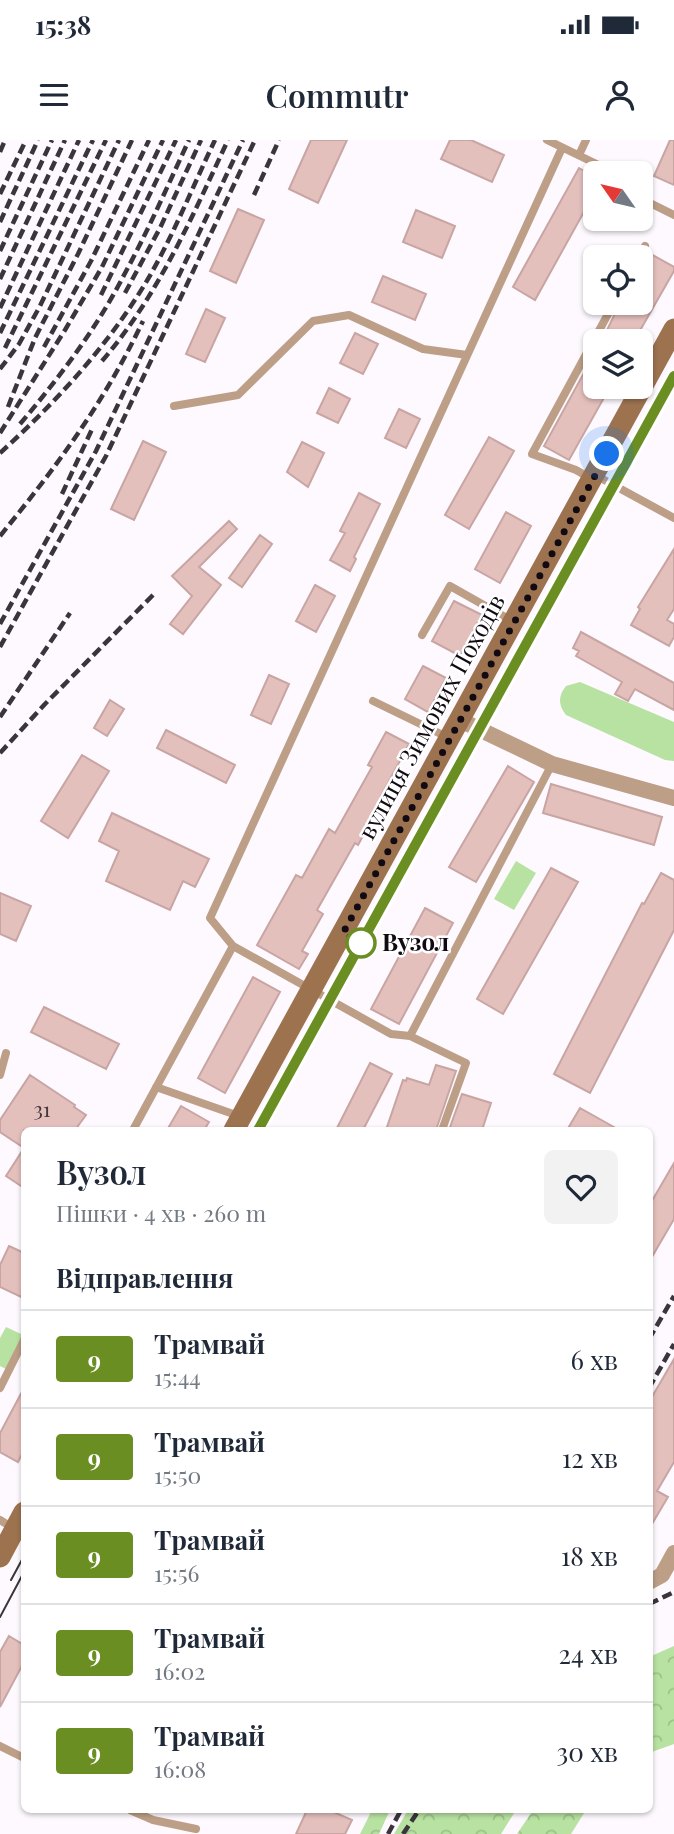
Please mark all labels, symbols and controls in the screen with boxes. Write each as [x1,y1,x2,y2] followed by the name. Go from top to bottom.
[35,7,91,42] text: 15:38
[266,73,408,116] text: Commutr
[35,76,73,114] icon: menu
[601,76,639,114] icon: person
[583,161,653,231] north arrow
[583,161,653,399] map controls
[583,245,653,315] button: locate
[583,329,653,399] button: layers
[589,436,624,471] your location
[349,588,511,844] street label: вулиця Зимових Походів
[382,925,449,957] place label: Вузол
[346,928,376,958] marker: Вузол
[33,1094,51,1122] house number: 31
[56,1149,146,1193] text: Вузол
[544,1150,618,1224] button: heart
[56,1197,266,1228] text: Пішки · 4 хв · 260 m
[56,1260,233,1295] text: Відправлення
[154,1326,265,1361] text: Трамвай
[570,1342,618,1377] text: 6 хв
[88,1343,101,1375] text: 9
[154,1361,201,1392] text: 15:44
[154,1424,265,1459] text: Трамвай
[562,1440,618,1475] text: 12 хв
[88,1441,101,1473] text: 9
[154,1459,201,1490] text: 15:50
[154,1522,265,1557] text: Трамвай
[561,1538,618,1573] text: 18 хв
[88,1539,101,1571] text: 9
[154,1557,199,1588] text: 15:56
[154,1620,265,1655] text: Трамвай
[559,1636,618,1671] text: 24 хв
[88,1637,101,1669] text: 9
[154,1655,205,1686] text: 16:02
[154,1718,265,1753] text: Трамвай
[557,1734,618,1769] text: 30 хв
[88,1735,101,1767] text: 9
[154,1753,206,1784] text: 16:08

